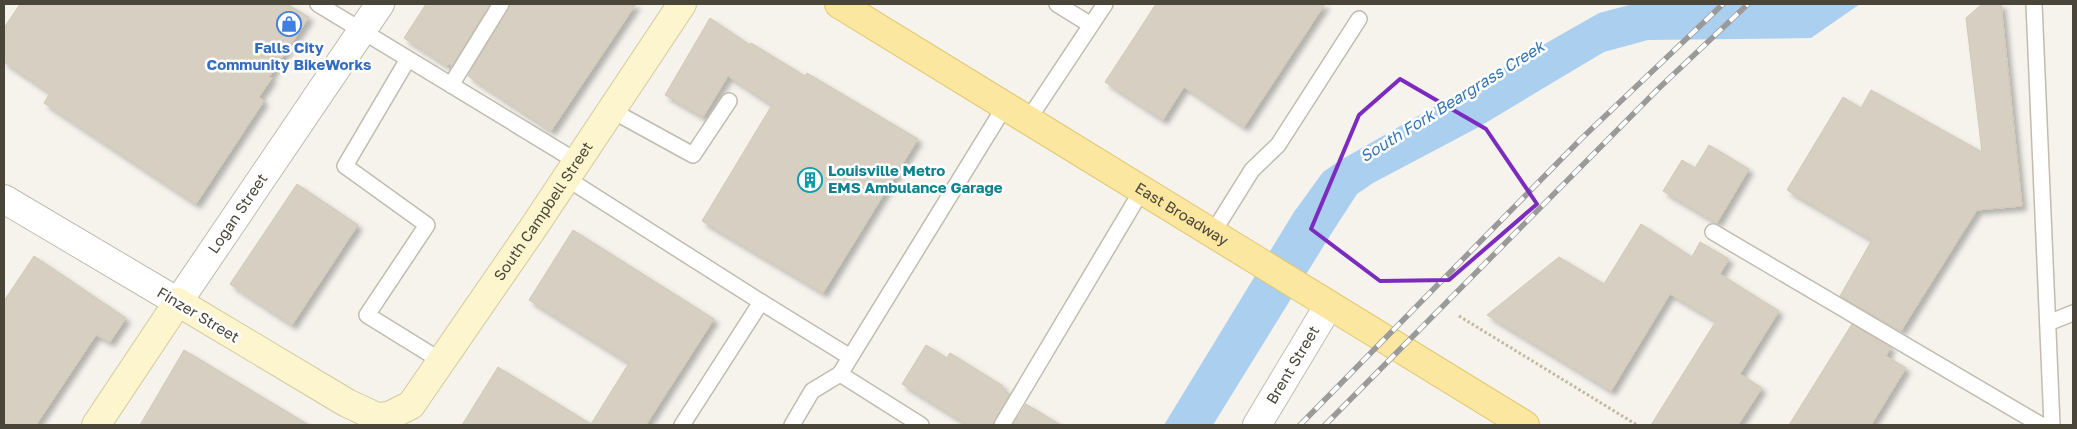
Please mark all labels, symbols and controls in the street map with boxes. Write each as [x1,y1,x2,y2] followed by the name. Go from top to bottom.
[276,11,302,37] shop icon: Falls City Community BikeWorks
[1356,35,1550,166] water label: South Fork Beargrass Creek
[207,38,371,73] place label: Falls City Community BikeWorks
[489,138,596,284] street label: South Campbell Street
[828,161,1003,196] place label: Louisville Metro EMS Ambulance Garage
[797,167,823,193] building icon: Louisville Metro EMS Ambulance Garage
[204,170,271,256] street label: Logan Street
[1132,178,1233,249] street label: East Broadway
[154,283,243,346] street label: Finzer Street
[1262,322,1322,407] street label: Brent Street

